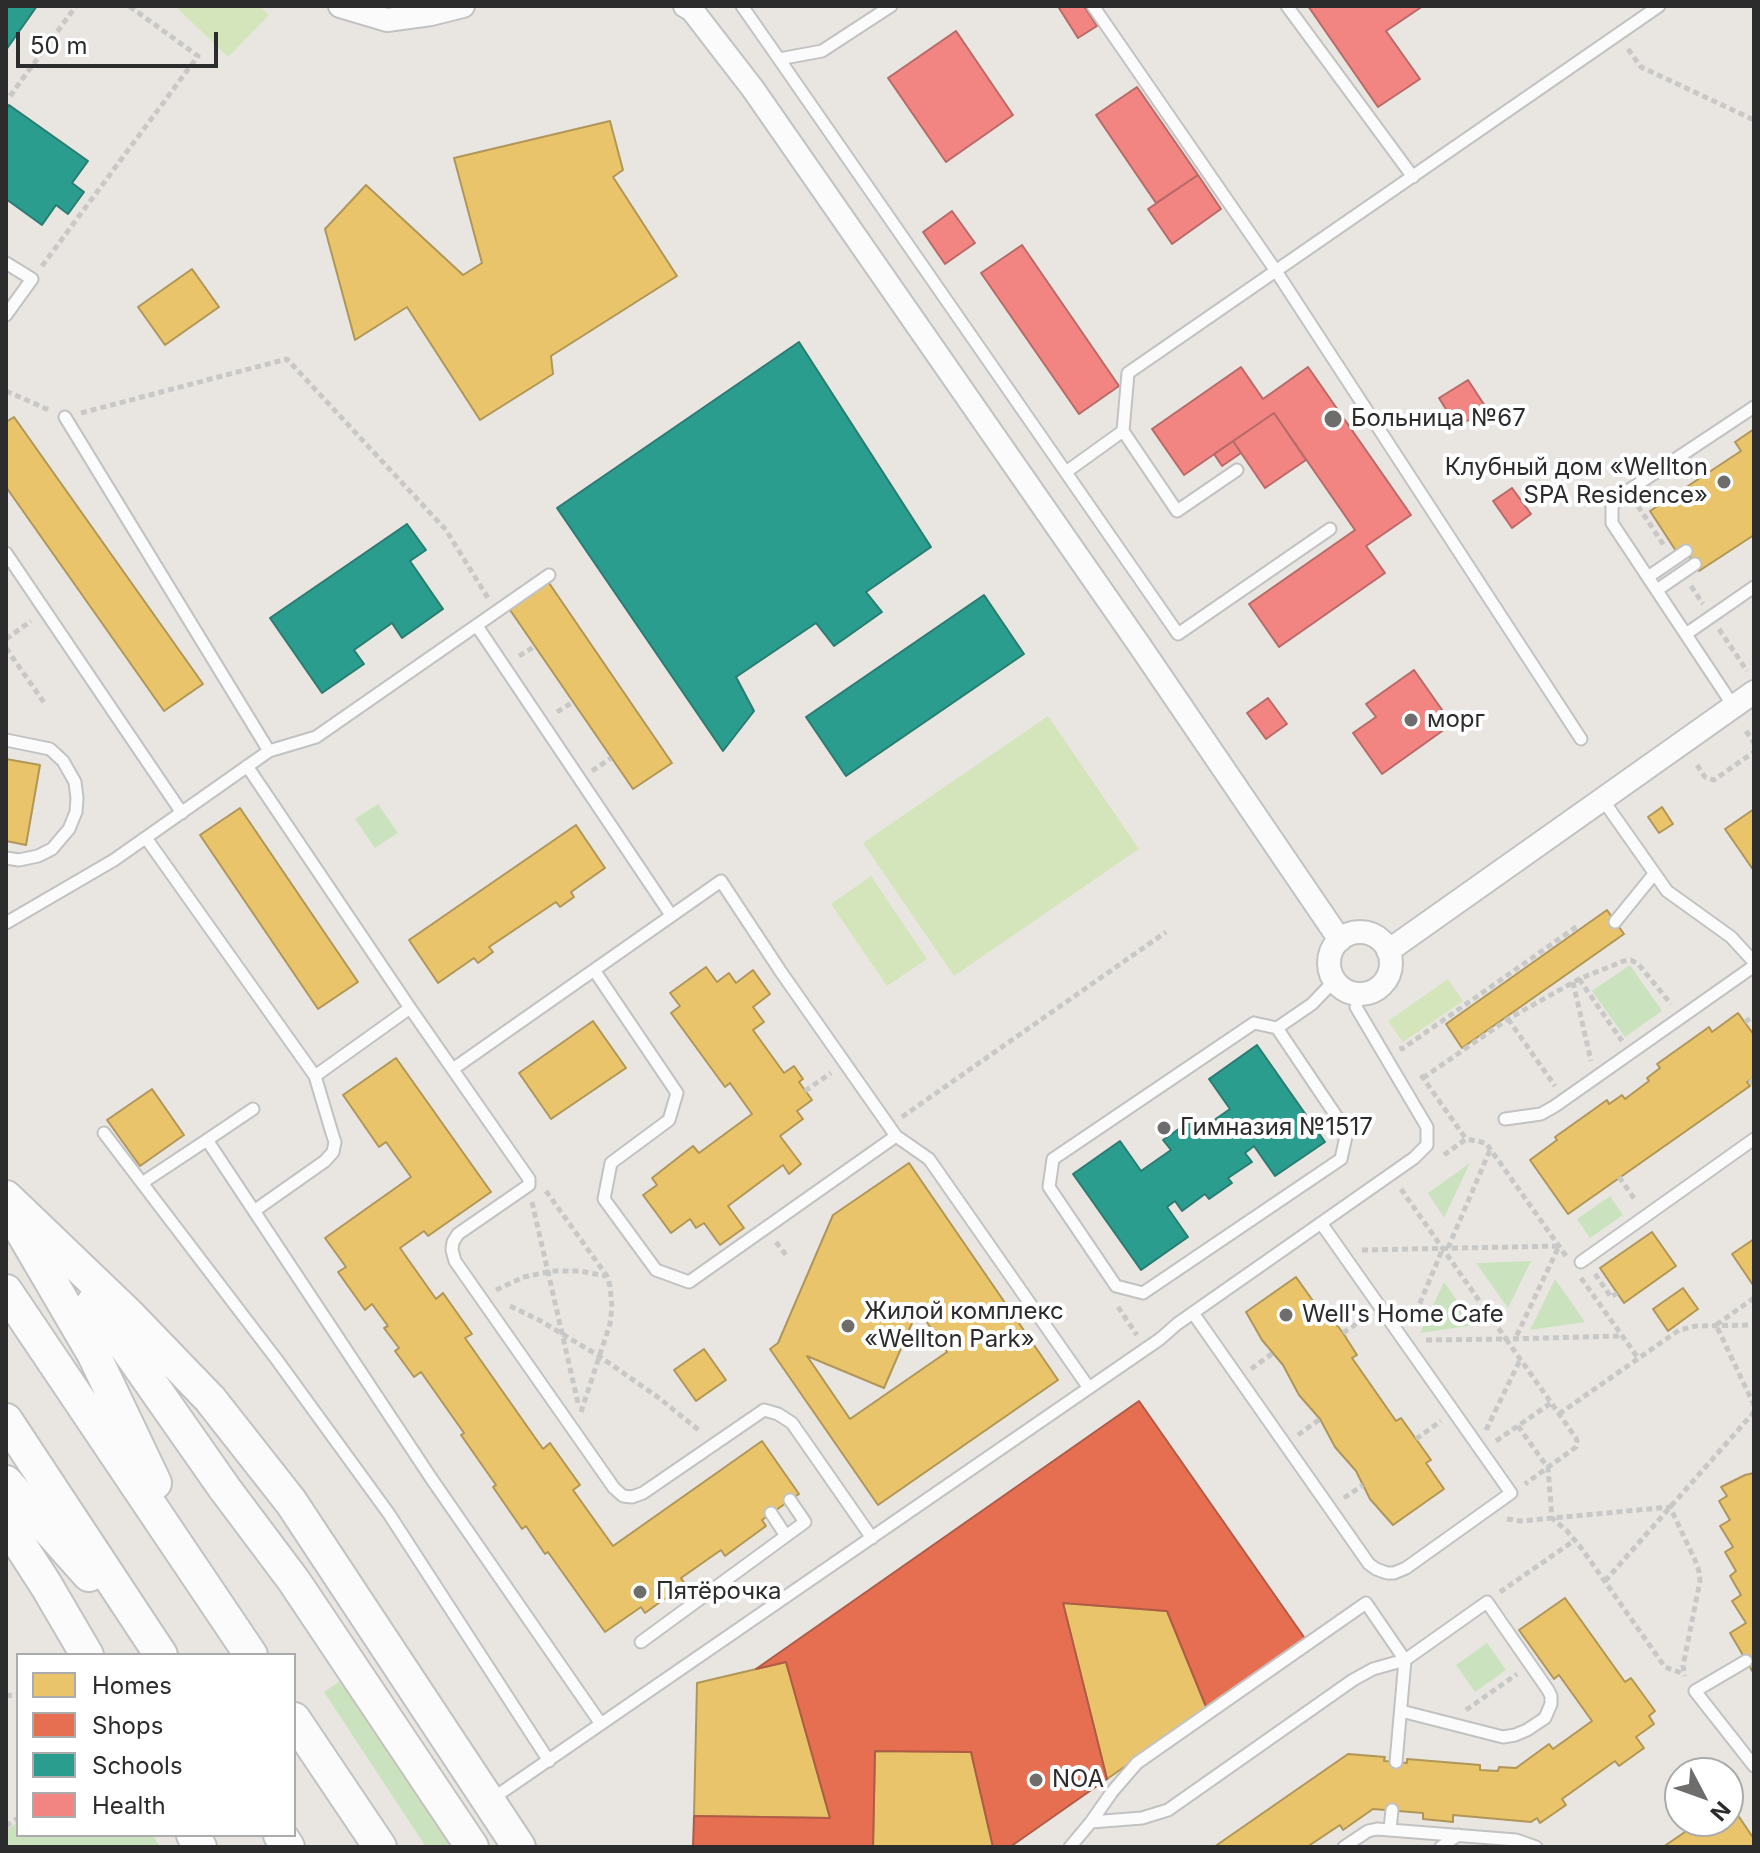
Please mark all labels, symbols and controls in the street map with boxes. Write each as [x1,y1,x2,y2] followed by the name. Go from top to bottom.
[20,16,222,66] scale bar
[30,31,88,60] text: 50 m
[1351,405,1526,433] place label: Больница №67
[1322,408,1344,430] marker: Больница №67
[1445,454,1708,510] place label: Клубный дом «Wellton SPA Residence»
[1715,473,1733,491] marker: Клубный дом «Wellton SPA Residence»
[1427,706,1485,734] place label: морг
[1402,711,1420,729] marker: морг
[1180,1114,1373,1142] place label: Гимназия №1517
[1155,1119,1173,1137] marker: Гимназия №1517
[864,1298,1064,1354] place label: Жилой комплекс «Wellton Park»
[1302,1301,1504,1329] place label: Well's Home Cafe
[1277,1306,1295,1324] marker: Well's Home Cafe
[839,1317,857,1335] marker: Жилой комплекс «Wellton Park»
[656,1578,782,1606] place label: Пятёрочка
[631,1583,649,1601] marker: Пятёрочка
[16,1653,296,1837] legend
[92,1671,172,1700] text: Homes
[92,1711,163,1740] text: Shops
[92,1751,183,1780] text: Schools
[1664,1757,1744,1837] north arrow
[1052,1766,1104,1794] place label: NOA
[1027,1771,1045,1789] marker: NOA
[92,1791,166,1820] text: Health
[1705,1797,1736,1826] text: N

